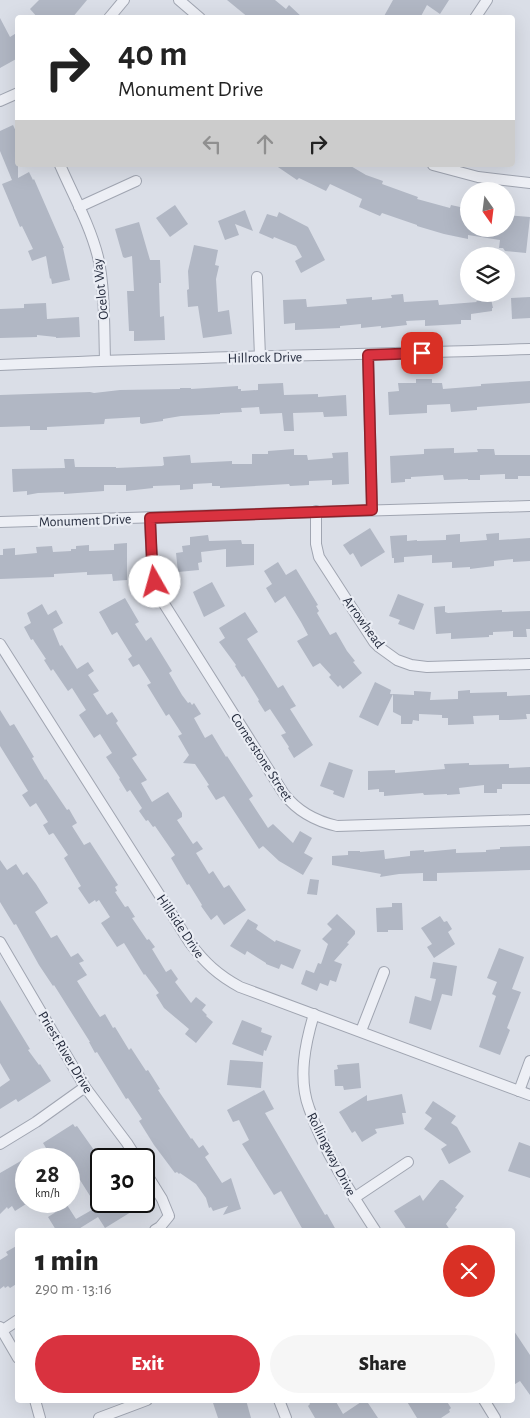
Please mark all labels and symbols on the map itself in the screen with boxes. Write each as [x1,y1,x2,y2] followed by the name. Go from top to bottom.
[460,182,515,238] north arrow
[91,257,111,320] street label: Ocelot Way
[401,332,443,374] pin
[228,350,302,366] street label: Hillrock Drive
[39,512,132,530] street label: Monument Drive
[128,555,180,607] position arrow
[340,594,387,651] street label: Arrowhead
[228,711,295,804] street label: Cornerstone Street
[154,892,207,961] street label: Hillside Drive
[35,1009,95,1096] street label: Priest River Drive
[304,1111,358,1198] street label: Rollingway Drive
[90,1148,155,1213] speed limit sign: 30

